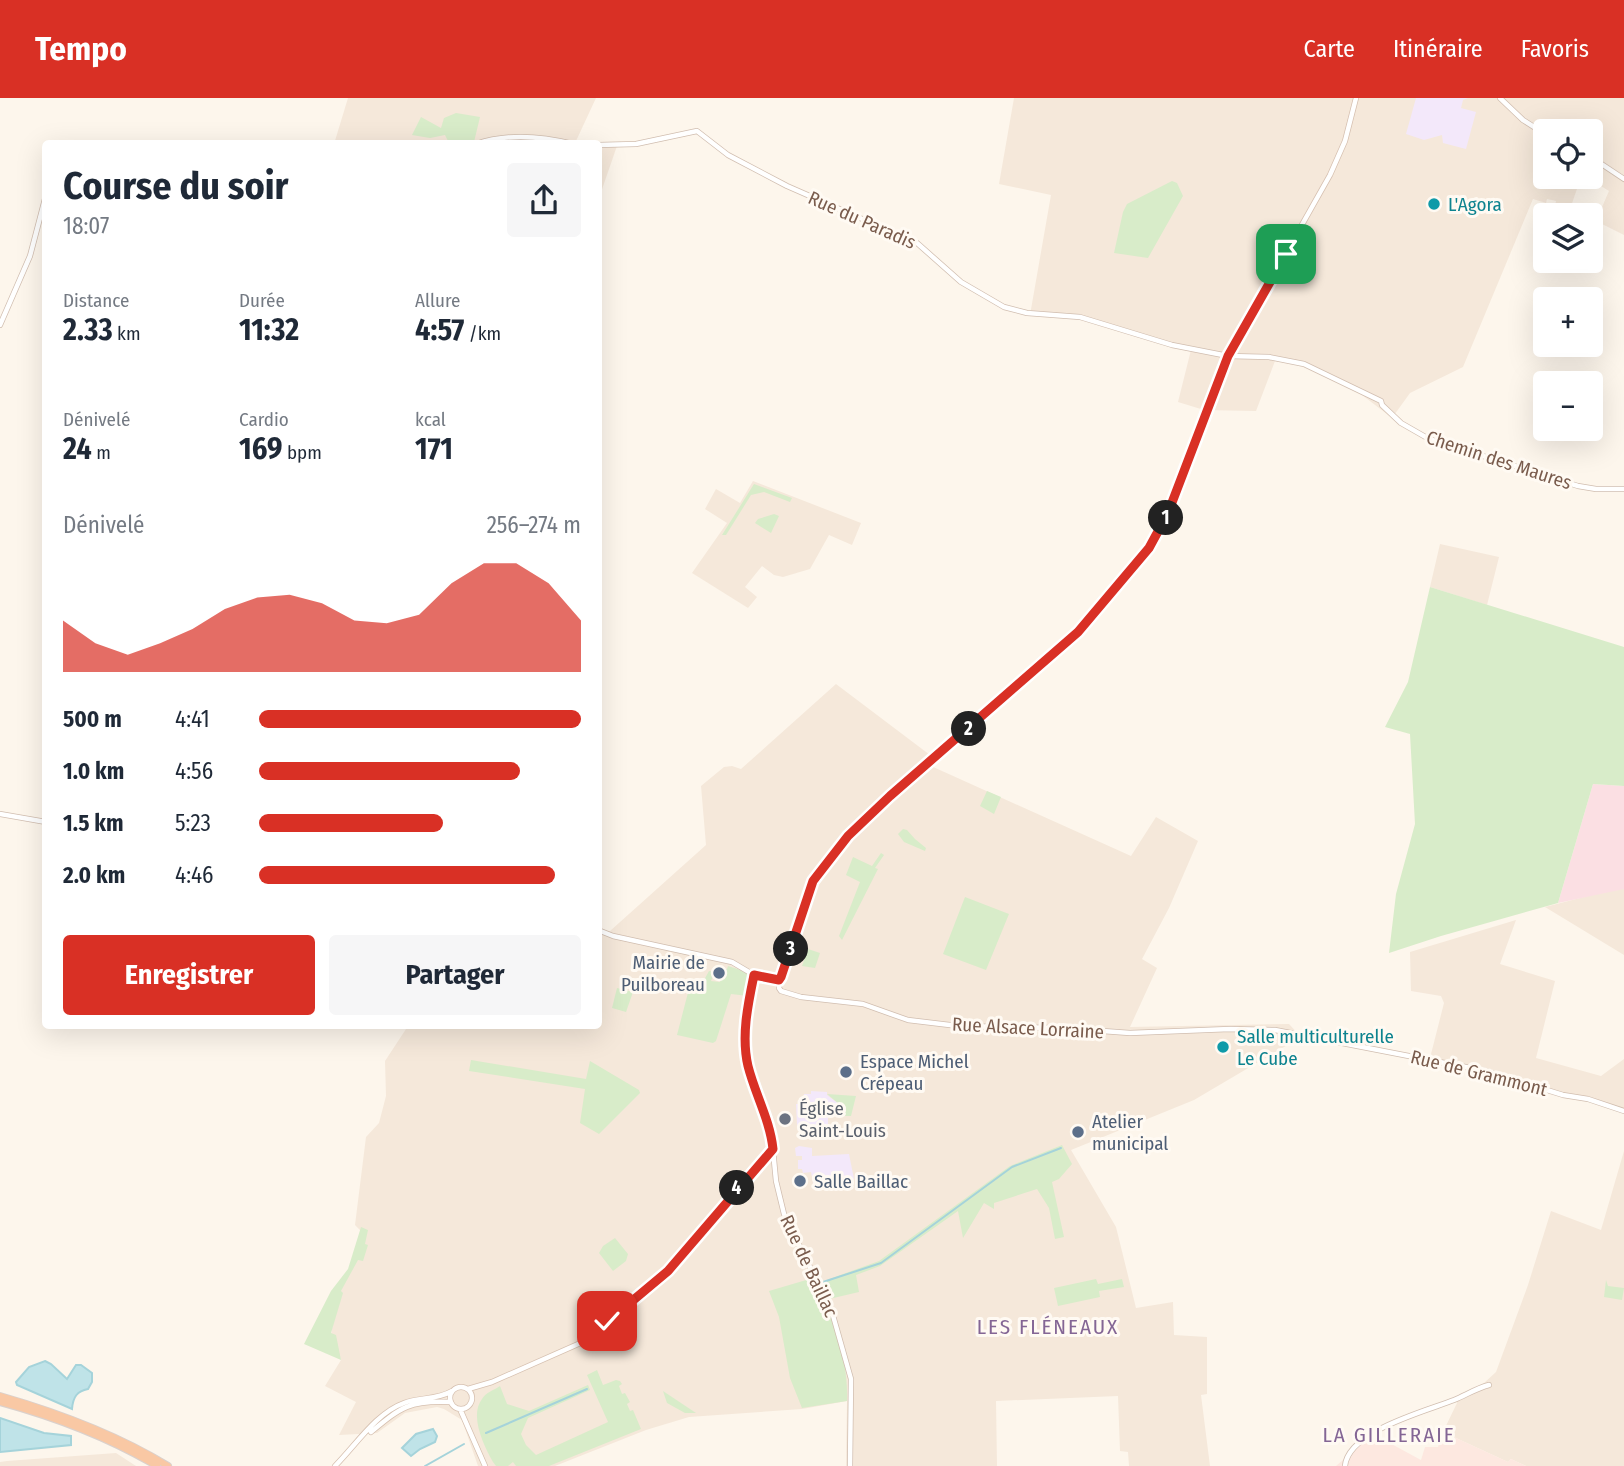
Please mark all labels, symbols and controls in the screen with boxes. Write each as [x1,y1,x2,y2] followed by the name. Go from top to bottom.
[35,29,127,69] text: Tempo
[1304,35,1355,63] text: Carte
[1393,35,1483,63] text: Itinéraire
[1521,35,1589,63] text: Favoris
[1533,119,1603,441] map controls
[1533,119,1603,189] button: locate
[63,163,289,209] text: Course du soir
[507,163,581,237] button: share
[805,186,919,254] street label: Rue du Paradis
[1448,193,1502,216] place label: L'Agora
[1426,196,1442,212] marker: L'Agora
[1533,203,1603,273] button: layers
[63,212,109,240] text: 18:07
[1256,224,1316,284] pin
[1267,235,1305,273] icon: arrive
[1533,287,1603,357] button: +
[63,289,130,312] text: Distance
[239,289,285,312] text: Durée
[415,289,460,312] text: Allure
[63,312,113,348] text: 2.33
[239,312,299,348] text: 11:32
[415,312,464,348] text: 4:57
[113,322,141,345] text: km
[464,322,501,345] text: /km
[1533,371,1603,441] button: −
[63,408,130,431] text: Dénivelé
[239,408,289,431] text: Cardio
[415,408,446,431] text: kcal
[1424,426,1574,494] street label: Chemin des Maures
[63,431,92,467] text: 24
[239,431,283,467] text: 169
[415,431,453,467] text: 171
[92,441,111,464] text: m
[283,441,322,464] text: bpm
[1148,500,1184,536] pin: 1
[1161,506,1170,529] text: 1
[63,511,144,539] text: Dénivelé
[487,511,581,539] text: 256–274 m
[63,705,122,733] text: 500 m
[175,705,210,733] text: 4:41
[951,712,986,746] pin: 2
[964,717,973,740] text: 2
[63,757,124,785] text: 1.0 km
[175,757,213,785] text: 4:56
[63,809,124,837] text: 1.5 km
[175,809,211,837] text: 5:23
[63,861,125,889] text: 2.0 km
[175,861,213,889] text: 4:46
[774,932,808,966] pin: 3
[63,935,315,1015] button: Enregistrer
[329,935,581,1015] button: Partager
[786,937,795,960] text: 3
[621,951,705,996] place label: Mairie de Puilboreau
[711,965,727,981] marker: Mairie de Puilboreau
[951,1013,1105,1043] street label: Rue Alsace Lorraine
[1237,1025,1394,1070] place label: Salle multiculturelle Le Cube
[1215,1039,1231,1055] marker: Salle multiculturelle Le Cube
[1408,1045,1550,1101] street label: Rue de Grammont
[860,1050,969,1095] place label: Espace Michel Crépeau
[838,1064,854,1080] marker: Espace Michel Crépeau
[799,1097,886,1142] place label: Église Saint-Louis
[1092,1110,1168,1155] place label: Atelier municipal
[777,1111,793,1127] marker: Église Saint-Louis
[1070,1124,1086,1140] marker: Atelier municipal
[720,1170,754,1206] pin: 4
[814,1170,908,1193] place label: Salle Baillac
[792,1173,808,1189] marker: Salle Baillac
[732,1176,741,1199] text: 4
[775,1211,843,1321] street label: Rue de Baillac
[577,1291,637,1351] pin
[588,1302,626,1340] icon: check
[977,1314,1119,1340] district label: LES FLÉNEAUX
[1322,1422,1456,1448] district label: LA GILLERAIE

